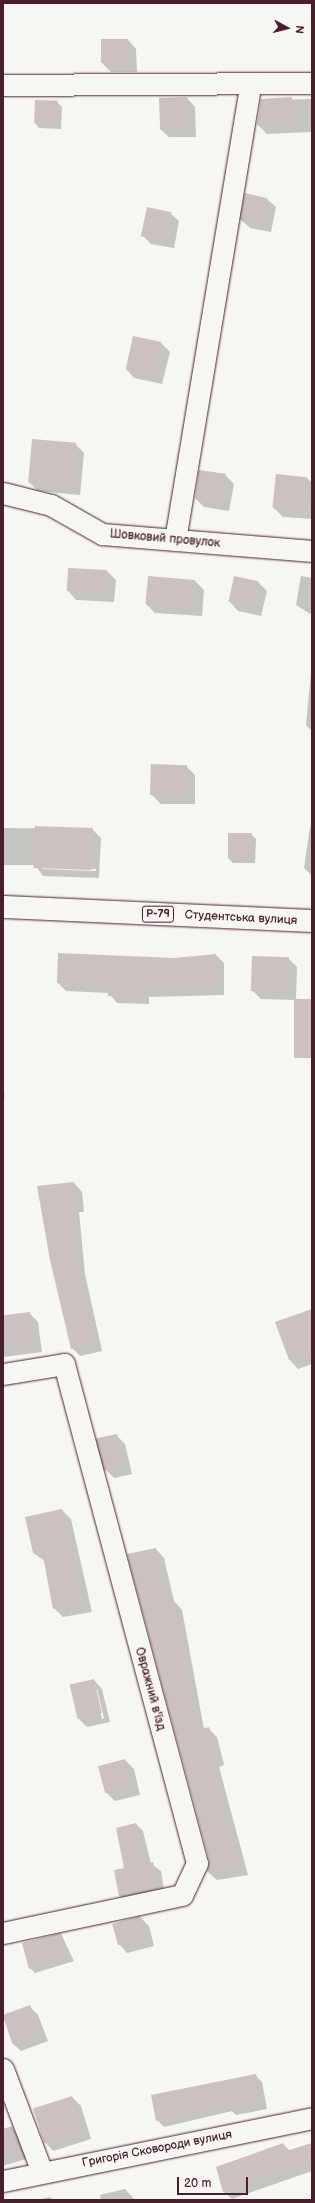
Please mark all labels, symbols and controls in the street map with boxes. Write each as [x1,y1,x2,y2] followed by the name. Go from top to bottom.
[267,8,307,48] north arrow
[292,25,306,34] text: N
[109,527,221,551] street label: Шовковий провулок
[141,905,175,923] road number: Р-79
[184,908,298,928] street label: Студентська вулиця
[132,1646,168,1732] street label: Овражний в'їзд
[81,2127,233,2171] street label: Григорія Сковороди вулиця
[179,2169,250,2195] scale bar
[184,2176,211,2191] text: 20 m

